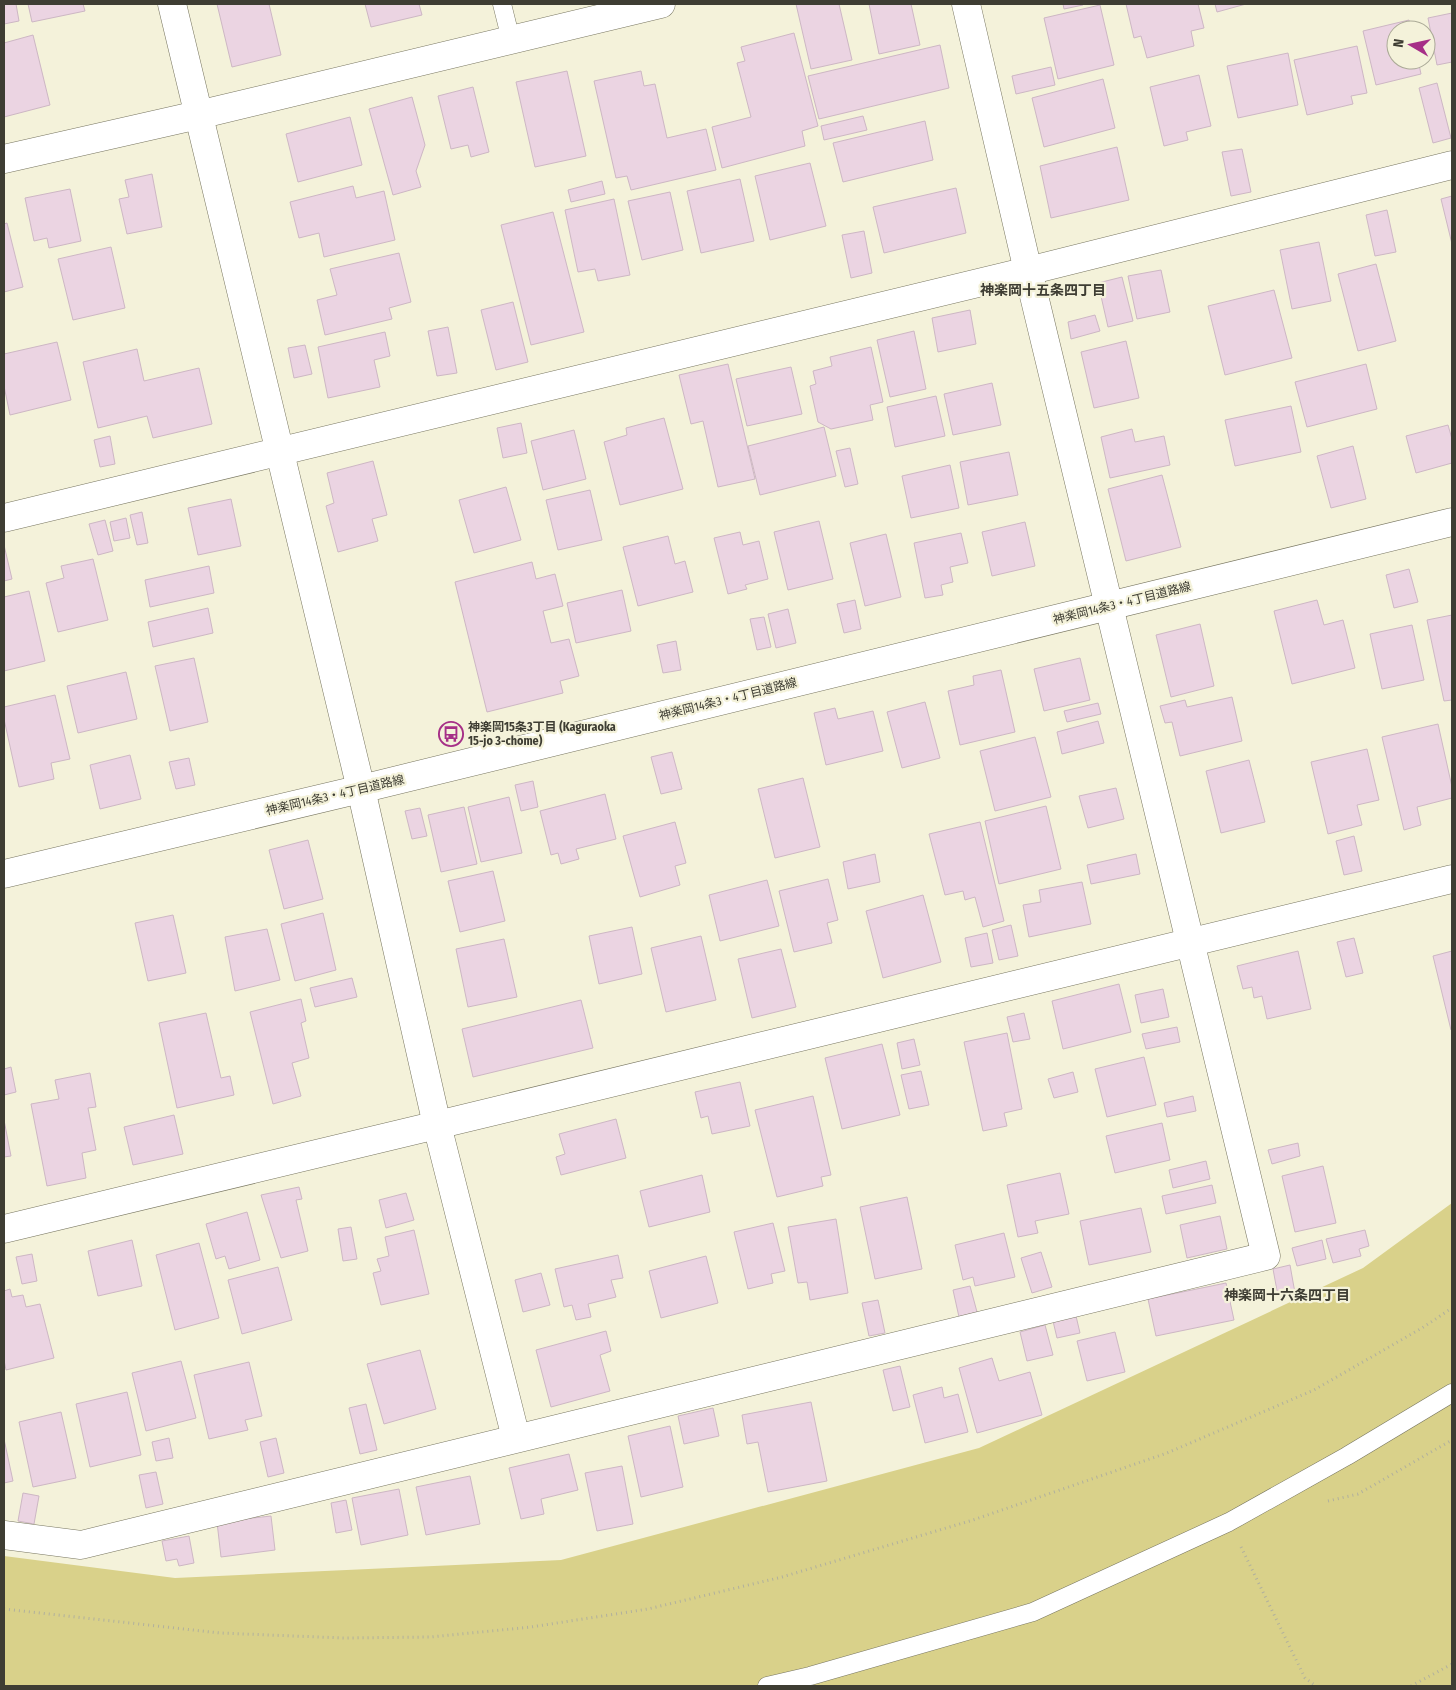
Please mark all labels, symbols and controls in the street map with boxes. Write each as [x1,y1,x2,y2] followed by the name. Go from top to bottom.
[1386,20,1436,70] north arrow
[1390,38,1408,49] text: N
[980,282,1106,299] district label: 神楽岡十五条四丁目
[1052,579,1192,627] street label: 神楽岡14条3・4丁目道路線
[658,675,798,723] street label: 神楽岡14条3・4丁目道路線
[468,720,616,748] place label: 神楽岡15条3丁目 (Kaguraoka 15-jo 3-chome)
[438,721,464,747] bus stop icon: 神楽岡15条3丁目 (Kaguraoka 15-jo 3-chome)
[264,772,406,818] street label: 神楽岡14条3・4丁目道路線
[1224,1287,1350,1304] district label: 神楽岡十六条四丁目

